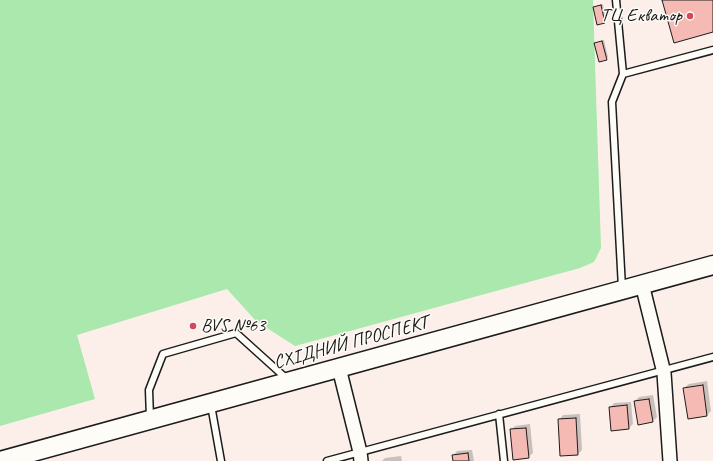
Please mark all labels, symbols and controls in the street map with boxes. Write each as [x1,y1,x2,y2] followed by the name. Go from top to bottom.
[601,5,682,27] place label: ТЦ Екватор
[685,11,695,21] marker: ТЦ Екватор
[271,311,431,375] street label: СХІДНИЙ ПРОСПЕКТ
[201,315,266,337] place label: BVS №63
[188,321,198,331] marker: BVS №63

